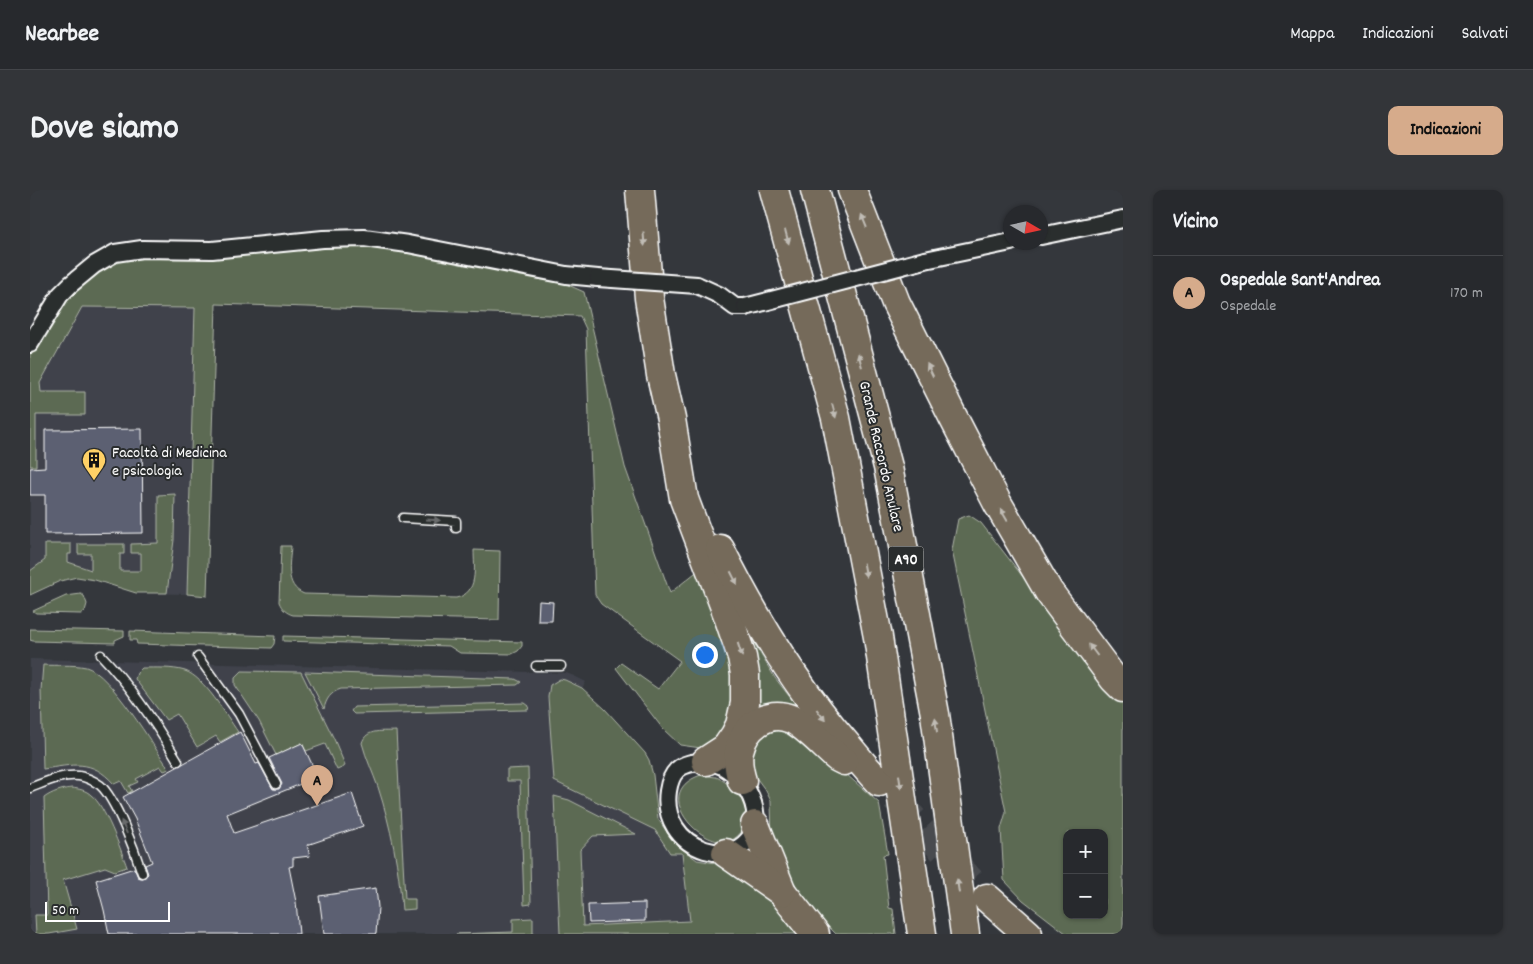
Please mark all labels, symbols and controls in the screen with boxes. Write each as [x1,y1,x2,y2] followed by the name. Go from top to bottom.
[25,18,99,52] text: Nearbee
[1290,22,1334,47] text: Mappa
[1362,22,1433,47] text: Indicazioni
[1461,22,1508,47] text: Salvati
[30,105,179,155] text: Dove siamo
[1388,106,1503,155] button: Indicazioni
[1003,205,1048,250] north arrow
[1173,208,1218,238] text: Vicino
[860,213,868,228] one-way arrow
[783,229,791,245] one-way arrow
[640,231,648,247] one-way arrow
[1220,268,1380,295] text: Ospedale Sant'Andrea
[1185,282,1193,305] text: A
[1450,282,1483,305] text: 170 m
[1220,295,1276,318] text: Ospedale
[856,353,864,368] one-way arrow
[925,363,933,377] one-way arrow
[852,379,909,534] street label: Grande Raccordo Anulare
[830,403,838,418] one-way arrow
[112,442,227,483] place label: Facoltà di Medicina e psicologia
[81,447,107,481] building icon: Facoltà di Medicina e psicologia
[999,508,1008,521] one-way arrow
[425,516,441,524] one-way arrow
[888,546,924,572] road number: A90
[862,563,870,579] one-way arrow
[730,571,738,585] one-way arrow
[692,642,718,668] your location
[736,642,744,657] one-way arrow
[1087,644,1098,657] one-way arrow
[816,708,827,721] one-way arrow
[932,716,940,732] one-way arrow
[301,765,333,806] pin: A
[896,775,904,791] one-way arrow
[120,820,128,834] one-way arrow
[1063,829,1108,919] map controls
[1063,829,1108,874] button: +
[1063,874,1108,919] button: −
[954,877,962,893] one-way arrow
[45,899,170,922] scale bar
[52,901,79,921] text: 50 m

